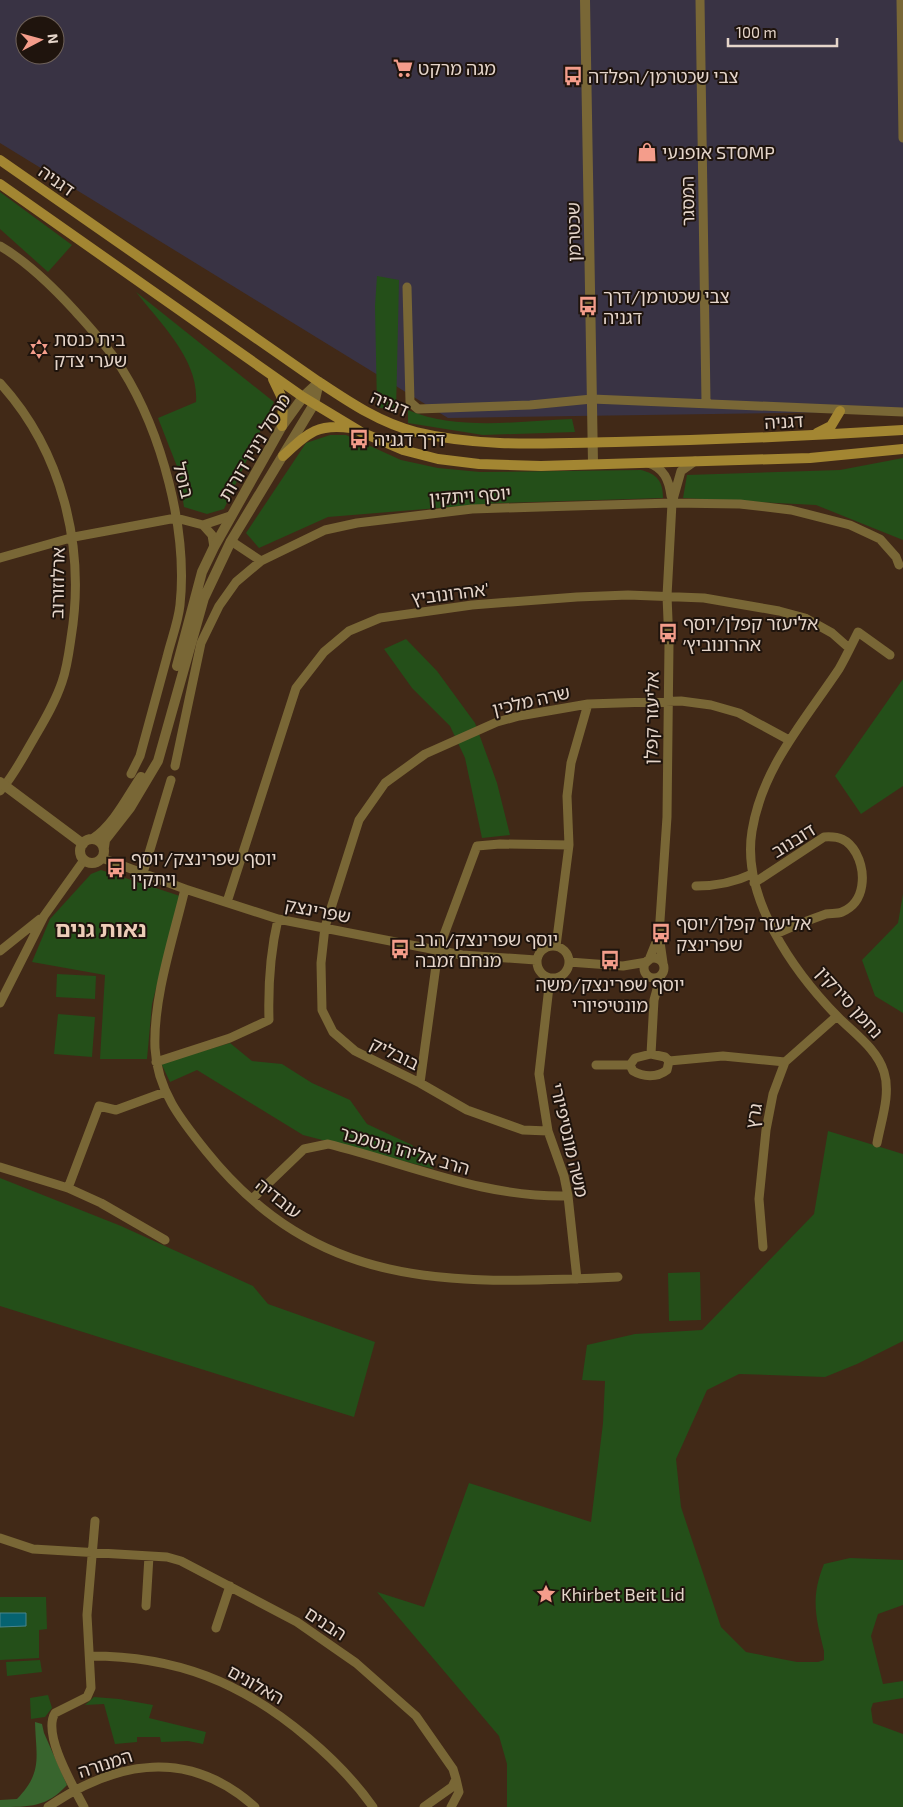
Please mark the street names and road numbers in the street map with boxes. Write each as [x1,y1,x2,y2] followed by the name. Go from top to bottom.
[35,160,80,200] street label: דגניה
[676,176,698,226] street label: המסגר
[561,202,585,262] street label: שכטרמן
[368,385,413,421] street label: דגניה
[213,389,295,505] street label: מרסל ניניו דורות
[764,409,804,433] street label: דגניה
[169,460,199,500] street label: בוסל
[428,481,512,509] street label: יוסף ויתקין
[45,547,69,619] street label: ארלוזורוב
[410,577,490,609] street label: אהרונוביץ'
[639,671,663,765] street label: אליעזר קפלן
[490,680,572,720] street label: שרה מלכין
[767,818,819,862] street label: דובנוב
[283,893,353,927] street label: שפרינצק
[812,962,888,1042] street label: נחמן סירקין
[367,1032,423,1074] street label: בובליק
[546,1081,594,1199] street label: משה מונטיפיורי
[740,1101,766,1131] street label: גרץ
[338,1121,472,1179] street label: הרב אליהו גוטמכר
[252,1173,306,1223] street label: עובדיה
[301,1601,351,1645] street label: הבנים
[224,1660,288,1708] street label: האלונים
[75,1744,135,1782] street label: המנורה

